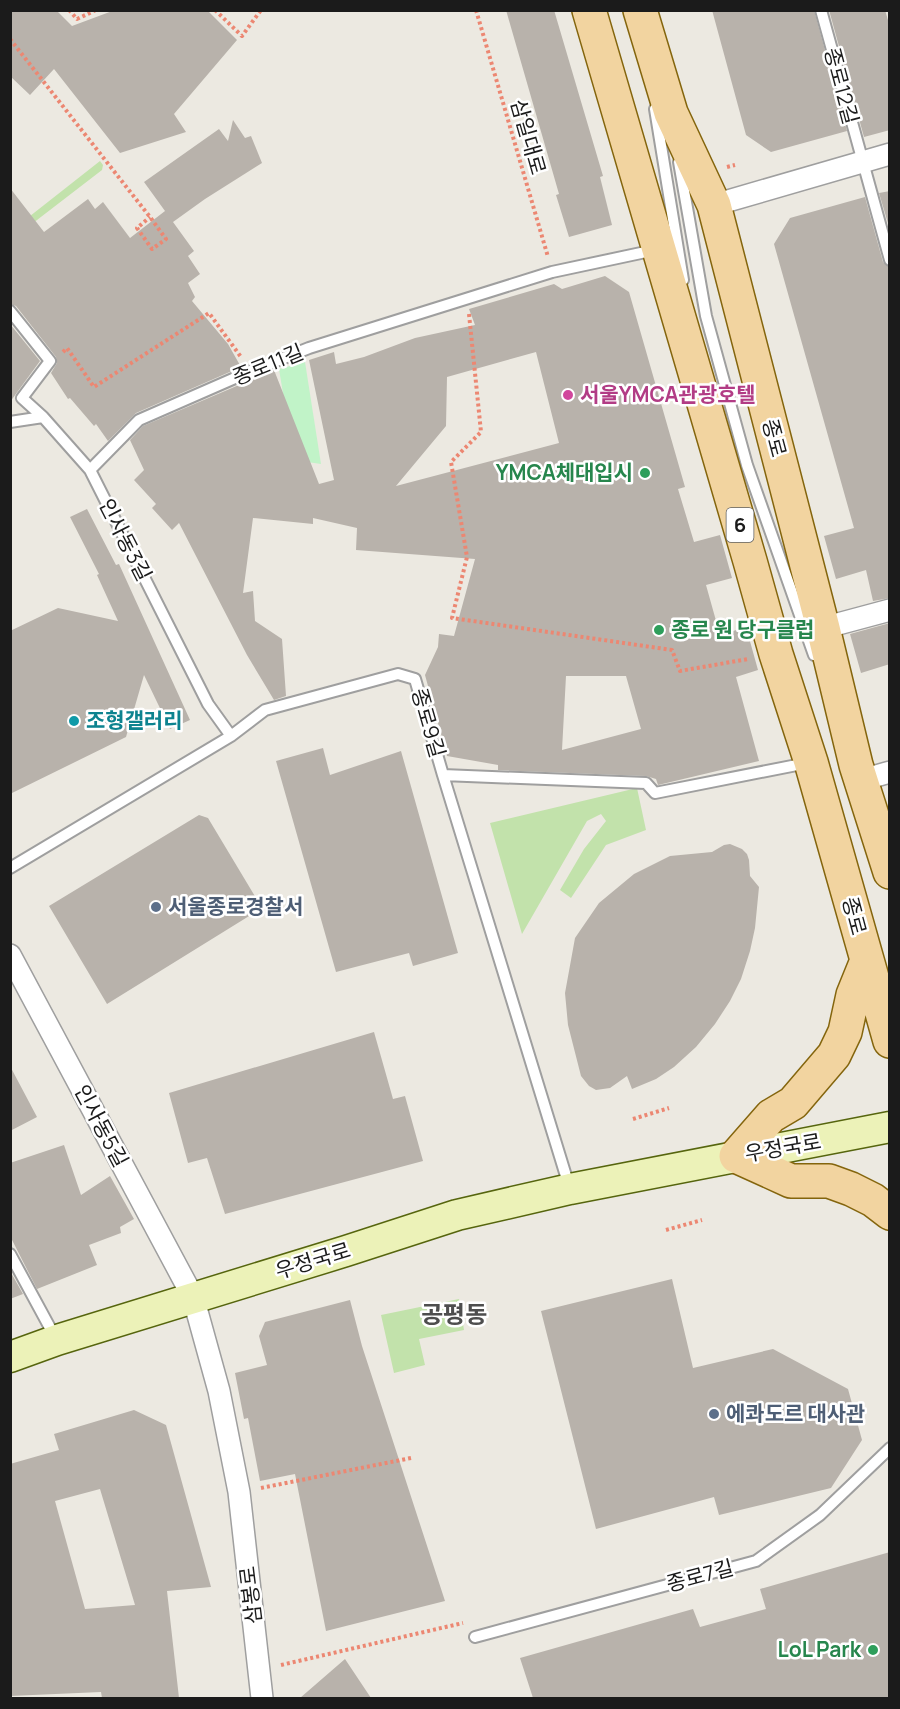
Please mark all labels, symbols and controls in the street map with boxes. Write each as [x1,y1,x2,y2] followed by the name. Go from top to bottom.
[818,44,866,127] street label: 종로12길
[505,96,553,178] street label: 삼일대로
[228,337,307,391] street label: 종로11길
[580,380,756,408] place label: 서울YMCA관광호텔
[561,388,575,402] marker: 서울YMCA관광호텔
[756,415,793,460] street label: 종로
[496,458,633,486] place label: YMCA체대입시
[638,466,652,480] marker: YMCA체대입시
[93,494,159,586] street label: 인사동3길
[726,508,754,542] road number: 6
[671,615,815,643] place label: 종로 원 당구클럽
[652,623,666,637] marker: 종로 원 당구클럽
[406,685,452,761] street label: 종로9길
[86,706,183,734] place label: 조형갤러리
[67,714,81,728] marker: 조형갤러리
[168,892,303,920] place label: 서울종로경찰서
[836,893,873,938] street label: 종로
[149,900,163,914] marker: 서울종로경찰서
[69,1079,135,1172] street label: 인사동5길
[742,1127,823,1168] street label: 우정국로
[272,1235,354,1285] street label: 우정국로
[421,1297,487,1330] district label: 공평동
[726,1399,865,1427] place label: 에콰도르 대사관
[707,1407,721,1421] marker: 에콰도르 대사관
[663,1553,736,1597] street label: 종로7길
[233,1565,267,1626] street label: 삼봉로
[778,1635,862,1663] place label: LoL Park
[866,1643,880,1657] marker: LoL Park

